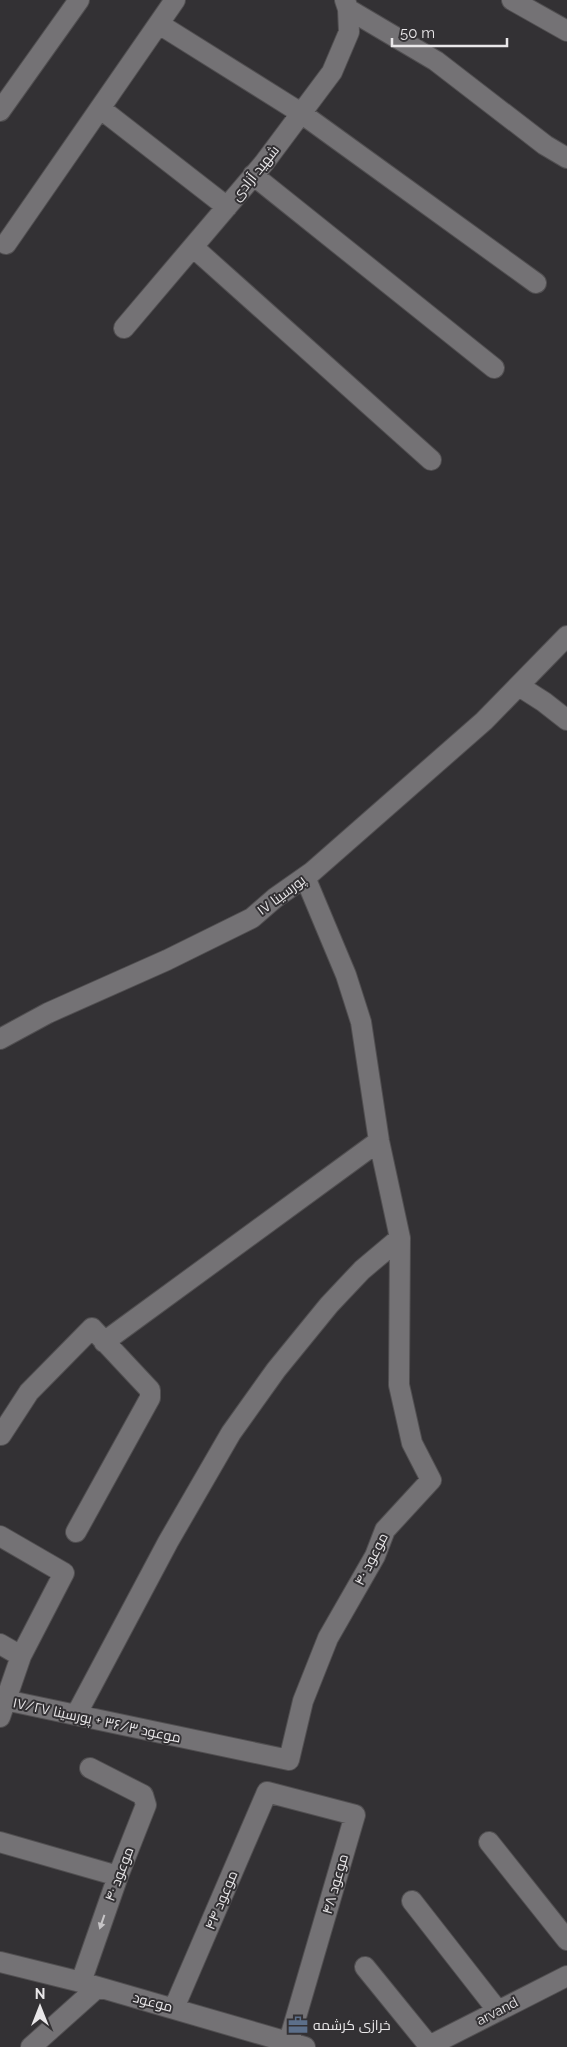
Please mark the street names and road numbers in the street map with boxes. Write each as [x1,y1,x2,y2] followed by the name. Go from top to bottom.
[228,142,282,204] street label: شهید آزادی
[254,872,310,920] street label: پورسینا ۱۷
[351,1530,391,1588] street label: موعود ۴۰
[11,1694,183,1748] street label: موعود ۳۶/۳ + پورسینا ۱۷/۲۷
[101,1845,137,1903] street label: موعود ۴۰
[319,1852,351,1916] street label: موعود ۴۸
[201,1868,241,1932] street label: موعود ۴۴
[131,1989,175,2015] street label: موعود
[474,1994,520,2028] street label: arvand

